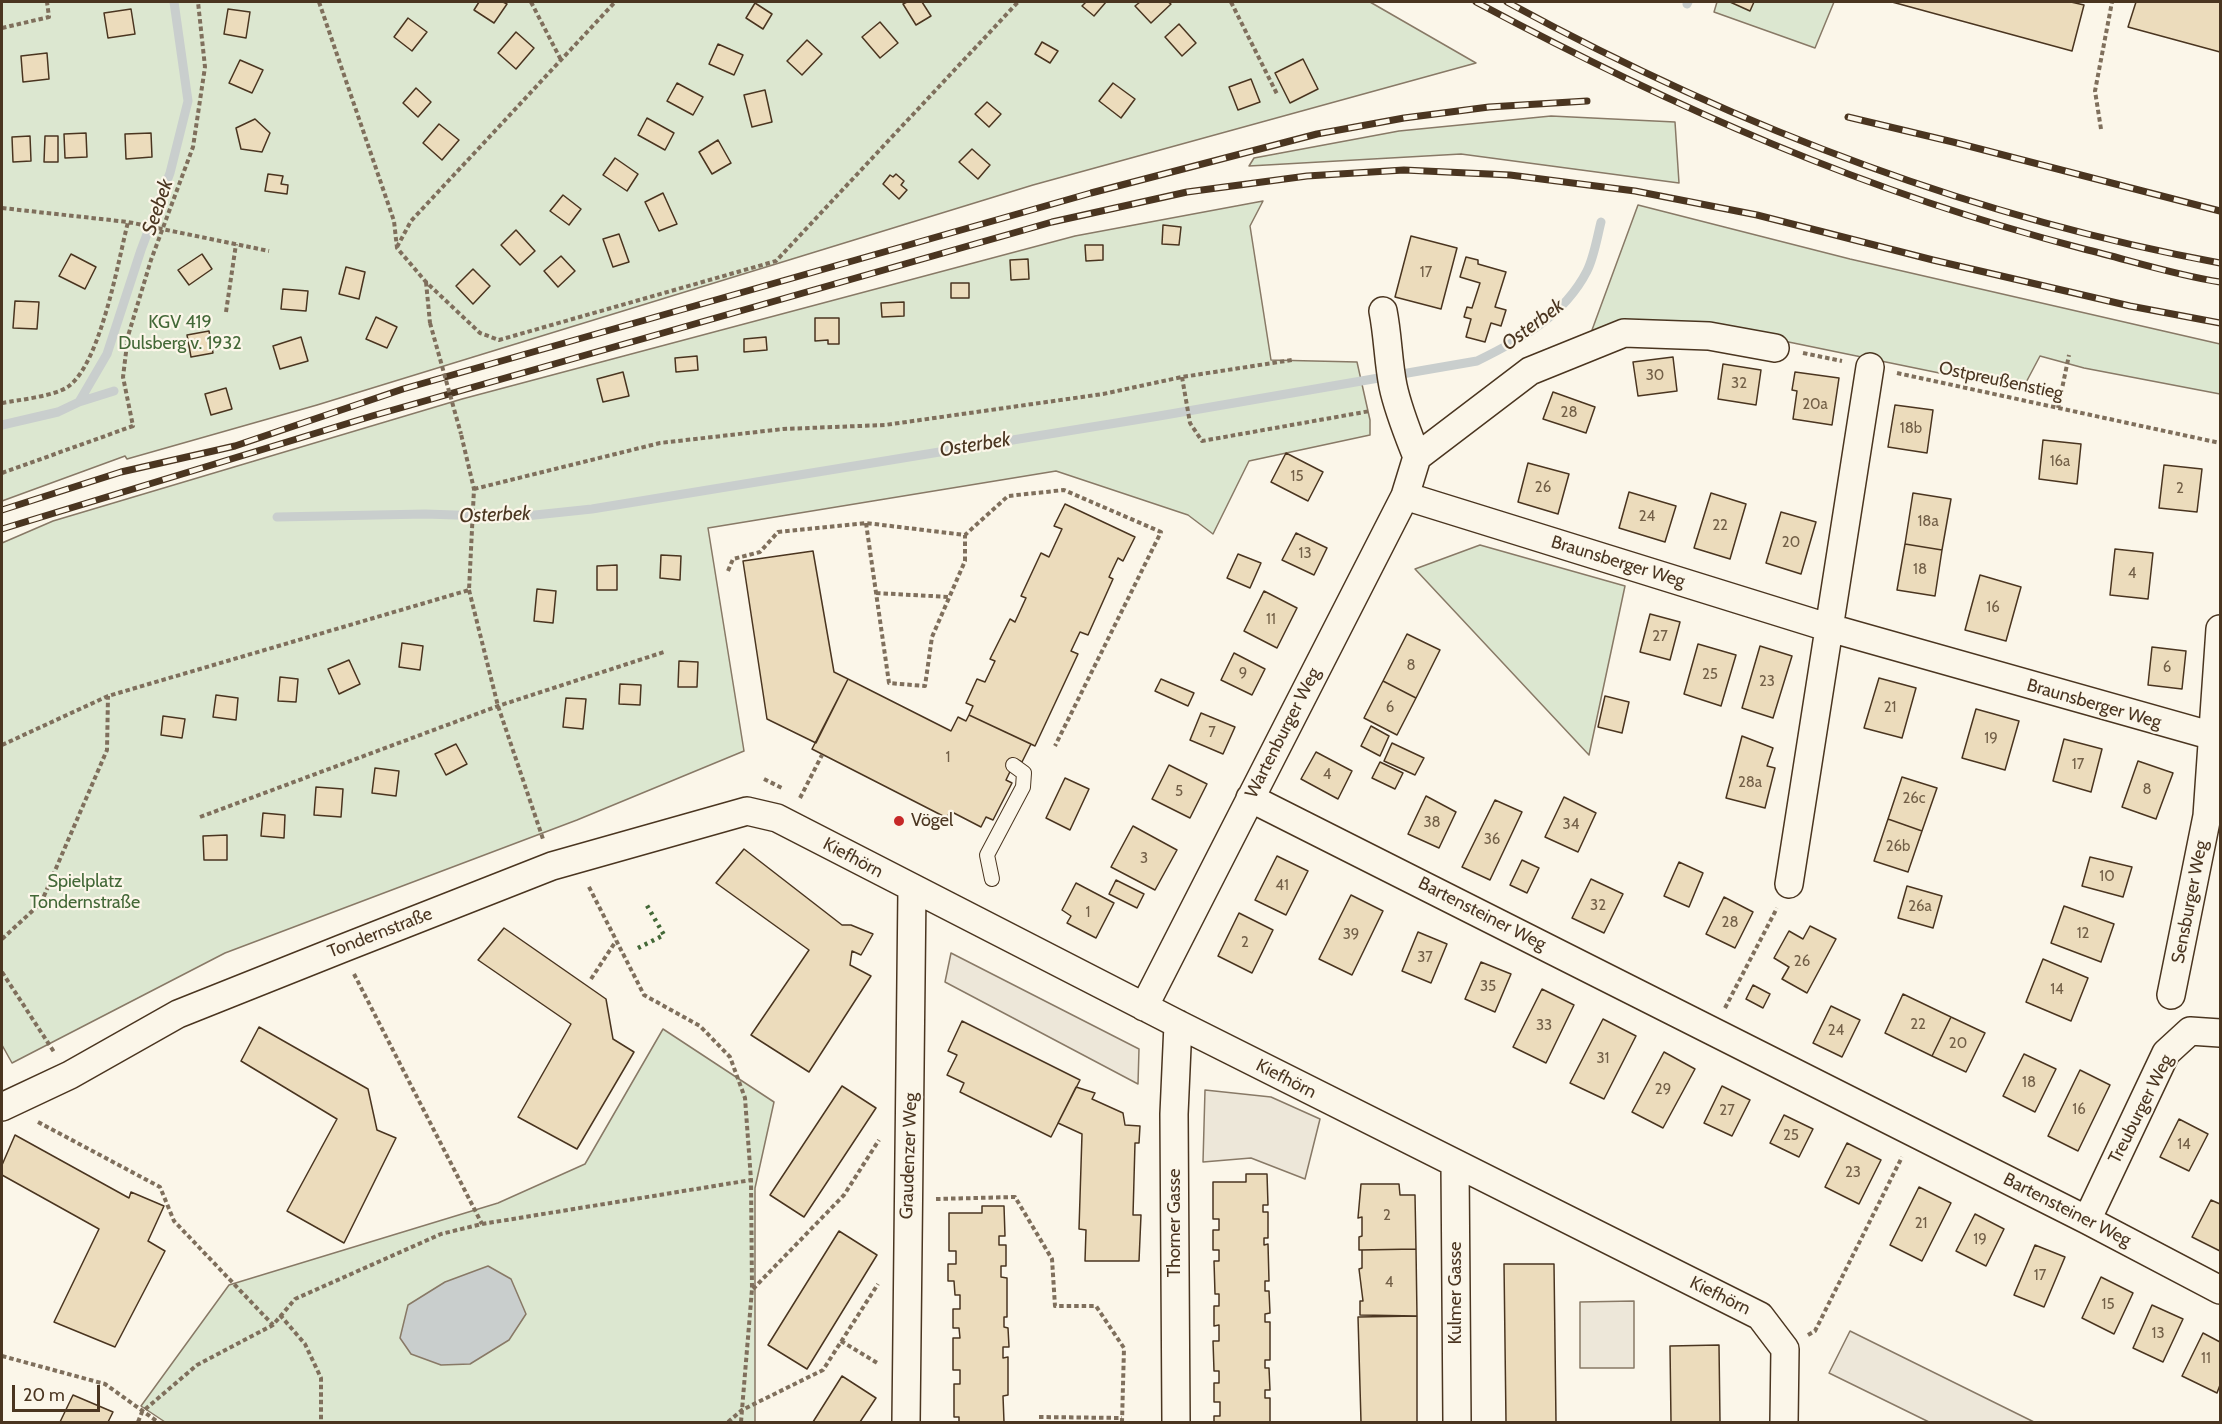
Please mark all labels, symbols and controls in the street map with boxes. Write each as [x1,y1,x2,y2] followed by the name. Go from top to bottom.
[137,176,179,238] water label: Seebek
[1420,264,1432,282] house number: 17
[1497,294,1569,356] water label: Osterbek
[118,312,242,354] park label: KGV 419 Dulsberg v. 1932
[1937,357,2065,405] street label: Ostpreußenstieg
[1646,367,1664,385] house number: 30
[1731,375,1747,393] house number: 32
[1802,396,1828,414] house number: 20a
[1561,404,1577,422] house number: 28
[1900,420,1922,438] house number: 18b
[938,428,1012,462] water label: Osterbek
[2050,453,2070,471] house number: 16a
[1290,468,1304,486] house number: 15
[1535,479,1551,497] house number: 26
[2176,480,2184,498] house number: 2
[459,502,531,528] water label: Osterbek
[1639,508,1655,526] house number: 24
[1917,513,1939,531] house number: 18a
[1712,517,1728,535] house number: 22
[1548,531,1688,593] street label: Braunsberger Weg
[1782,534,1800,552] house number: 20
[1298,545,1312,563] house number: 13
[1913,561,1927,579] house number: 18
[2128,565,2136,583] house number: 4
[1986,599,2000,617] house number: 16
[1266,611,1276,629] house number: 11
[1652,628,1668,646] house number: 27
[1406,657,1416,675] house number: 8
[2163,659,2171,677] house number: 6
[1241,664,1325,802] street label: Wartenburger Weg
[1239,665,1247,683] house number: 9
[1702,666,1718,684] house number: 25
[1759,673,1775,691] house number: 23
[2024,674,2164,734] street label: Braunsberger Weg
[1386,699,1394,717] house number: 6
[1884,699,1896,717] house number: 21
[1208,724,1216,742] house number: 7
[1984,730,1998,748] house number: 19
[946,749,950,767] house number: 1
[2072,756,2084,774] house number: 17
[1323,766,1331,784] house number: 4
[1738,774,1762,792] house number: 28a
[2142,781,2152,799] house number: 8
[1175,783,1183,801] house number: 5
[1902,790,1926,808] house number: 26c
[911,810,953,832] place label: Vögel
[892,814,906,828] marker: Vögel
[1423,814,1441,832] house number: 38
[1563,816,1579,834] house number: 34
[1484,831,1500,849] house number: 36
[819,833,887,883] street label: Kiefhörn
[1886,838,1910,856] house number: 26b
[2168,839,2212,965] street label: Sensburger Weg
[1140,850,1148,868] house number: 3
[2099,868,2115,886] house number: 10
[30,871,140,914] park label: Spielplatz Tondernstraße
[1415,873,1549,955] street label: Bartensteiner Weg
[1275,877,1289,895] house number: 41
[1590,897,1606,915] house number: 32
[1908,898,1932,916] house number: 26a
[325,903,435,963] street label: Tondernstraße
[1086,904,1090,922] house number: 1
[1722,914,1738,932] house number: 28
[2077,925,2089,943] house number: 12
[1343,926,1359,944] house number: 39
[1241,934,1249,952] house number: 2
[1417,949,1433,967] house number: 37
[1794,953,1810,971] house number: 26
[1480,978,1496,996] house number: 35
[2050,981,2064,999] house number: 14
[1910,1016,1926,1034] house number: 22
[1536,1017,1552,1035] house number: 33
[1828,1022,1844,1040] house number: 24
[1949,1035,1967,1053] house number: 20
[1596,1050,1610,1068] house number: 31
[2104,1051,2178,1167] street label: Treuburger Weg
[1252,1055,1320,1103] street label: Kiefhörn
[2022,1074,2036,1092] house number: 18
[1655,1081,1671,1099] house number: 29
[896,1092,922,1220] street label: Graudenzer Weg
[2072,1101,2086,1119] house number: 16
[1719,1102,1735,1120] house number: 27
[1783,1127,1799,1145] house number: 25
[2177,1136,2191,1154] house number: 14
[1845,1164,1861,1182] house number: 23
[1164,1169,1186,1277] street label: Thorner Gasse
[2000,1169,2134,1251] street label: Bartensteiner Weg
[1383,1207,1391,1225] house number: 2
[1915,1215,1927,1233] house number: 21
[1973,1231,1987,1249] house number: 19
[1445,1241,1467,1345] street label: Kulmer Gasse
[2034,1267,2046,1285] house number: 17
[1686,1272,1754,1320] street label: Kiefhörn
[1385,1274,1393,1292] house number: 4
[2101,1296,2115,1314] house number: 15
[2151,1325,2165,1343] house number: 13
[2201,1350,2211,1368] house number: 11
[15,1373,104,1411] scale bar
[23,1384,65,1406] text: 20 m

